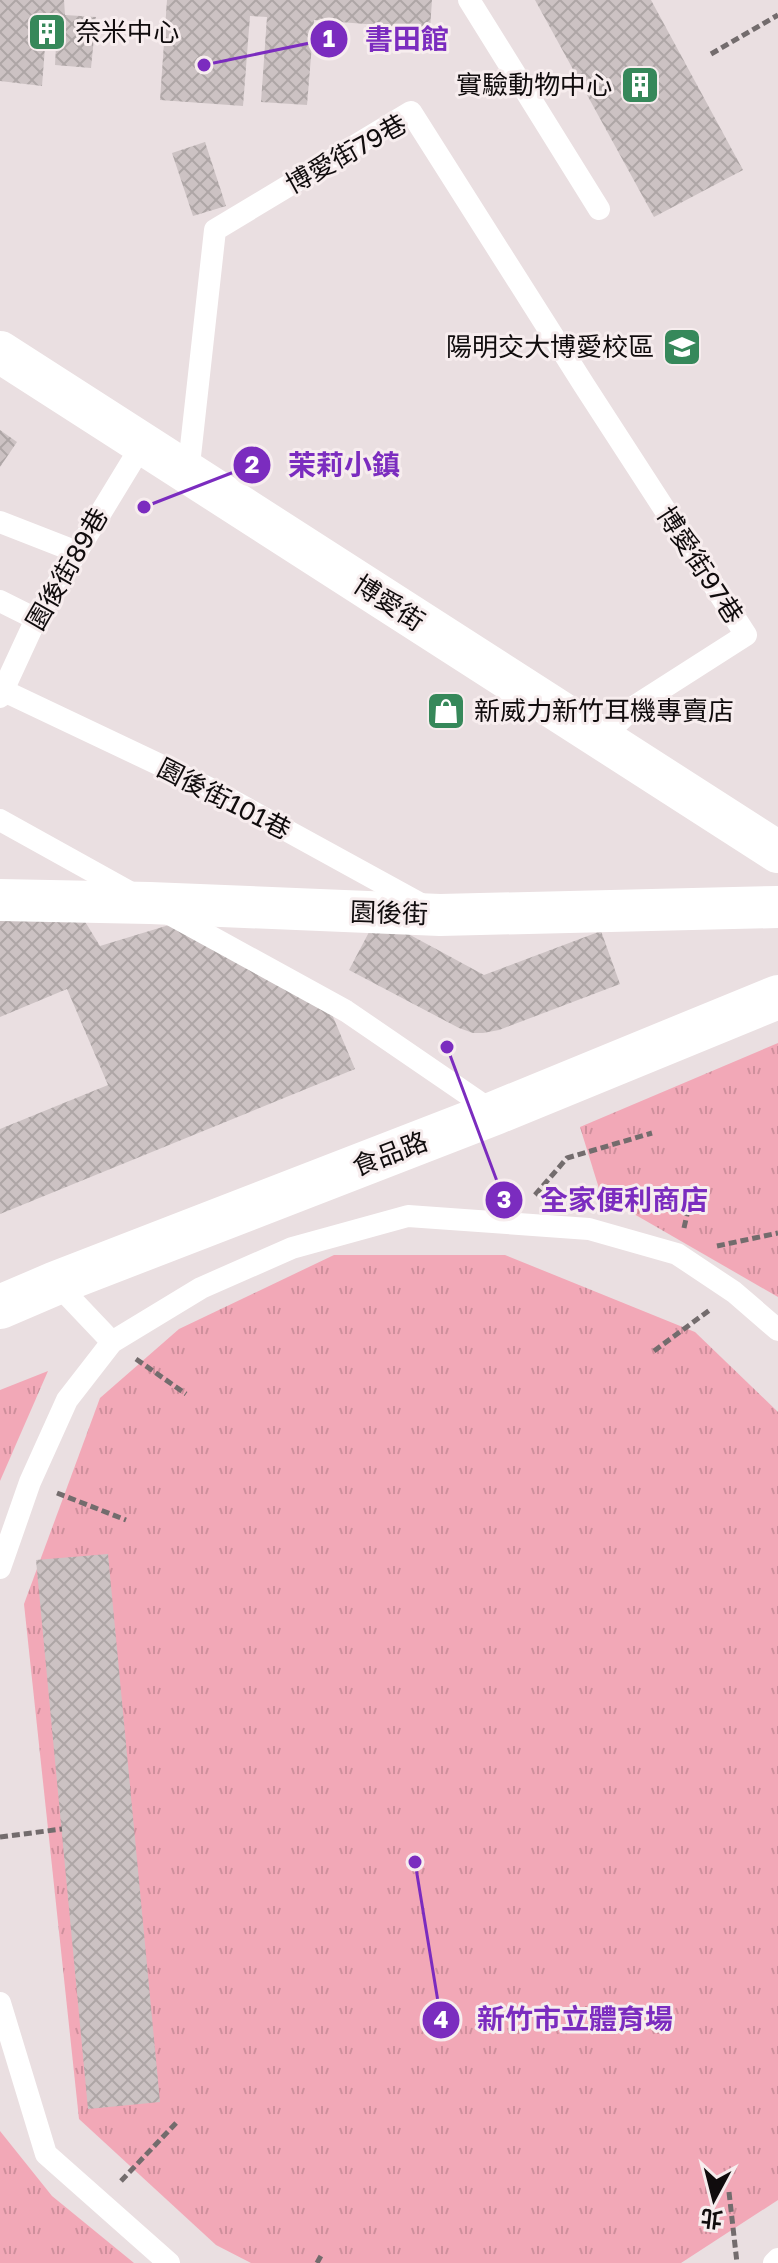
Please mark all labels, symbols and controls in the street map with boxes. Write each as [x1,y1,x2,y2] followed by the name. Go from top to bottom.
[26,11,68,53] building icon: 奈米中心
[309,13,465,65] callout: 書田館
[75,16,179,47] place label: 奈米中心
[365,22,449,55] text: 書田館
[323,23,335,52] text: 1
[619,64,661,106] building icon: 實驗動物中心
[456,69,612,100] place label: 實驗動物中心
[280,108,412,199] street label: 博愛街79巷
[661,326,703,368] school or university icon: 陽明交大博愛校區
[446,331,654,362] place label: 陽明交大博愛校區
[232,439,416,491] callout: 茉莉小鎮
[288,448,400,481] text: 茉莉小鎮
[245,449,259,478] text: 2
[651,500,750,629] street label: 博愛街97巷
[19,502,114,635] street label: 園後街89巷
[348,568,430,637] street label: 博愛街
[425,690,467,732] shop icon: 新威力新竹耳機專賣店
[474,695,734,726] place label: 新威力新竹耳機專賣店
[152,752,296,845] street label: 園後街101巷
[349,896,429,929] street label: 園後街
[348,1125,432,1182] street label: 食品路
[484,1174,724,1226] callout: 全家便利商店
[540,1183,708,1216] text: 全家便利商店
[497,1184,511,1213] text: 3
[421,1994,689,2046] callout: 新竹市立體育場
[477,2002,673,2035] text: 新竹市立體育場
[434,2004,449,2033] text: 4
[674,2159,754,2239] north arrow
[699,2205,724,2234] text: 北

